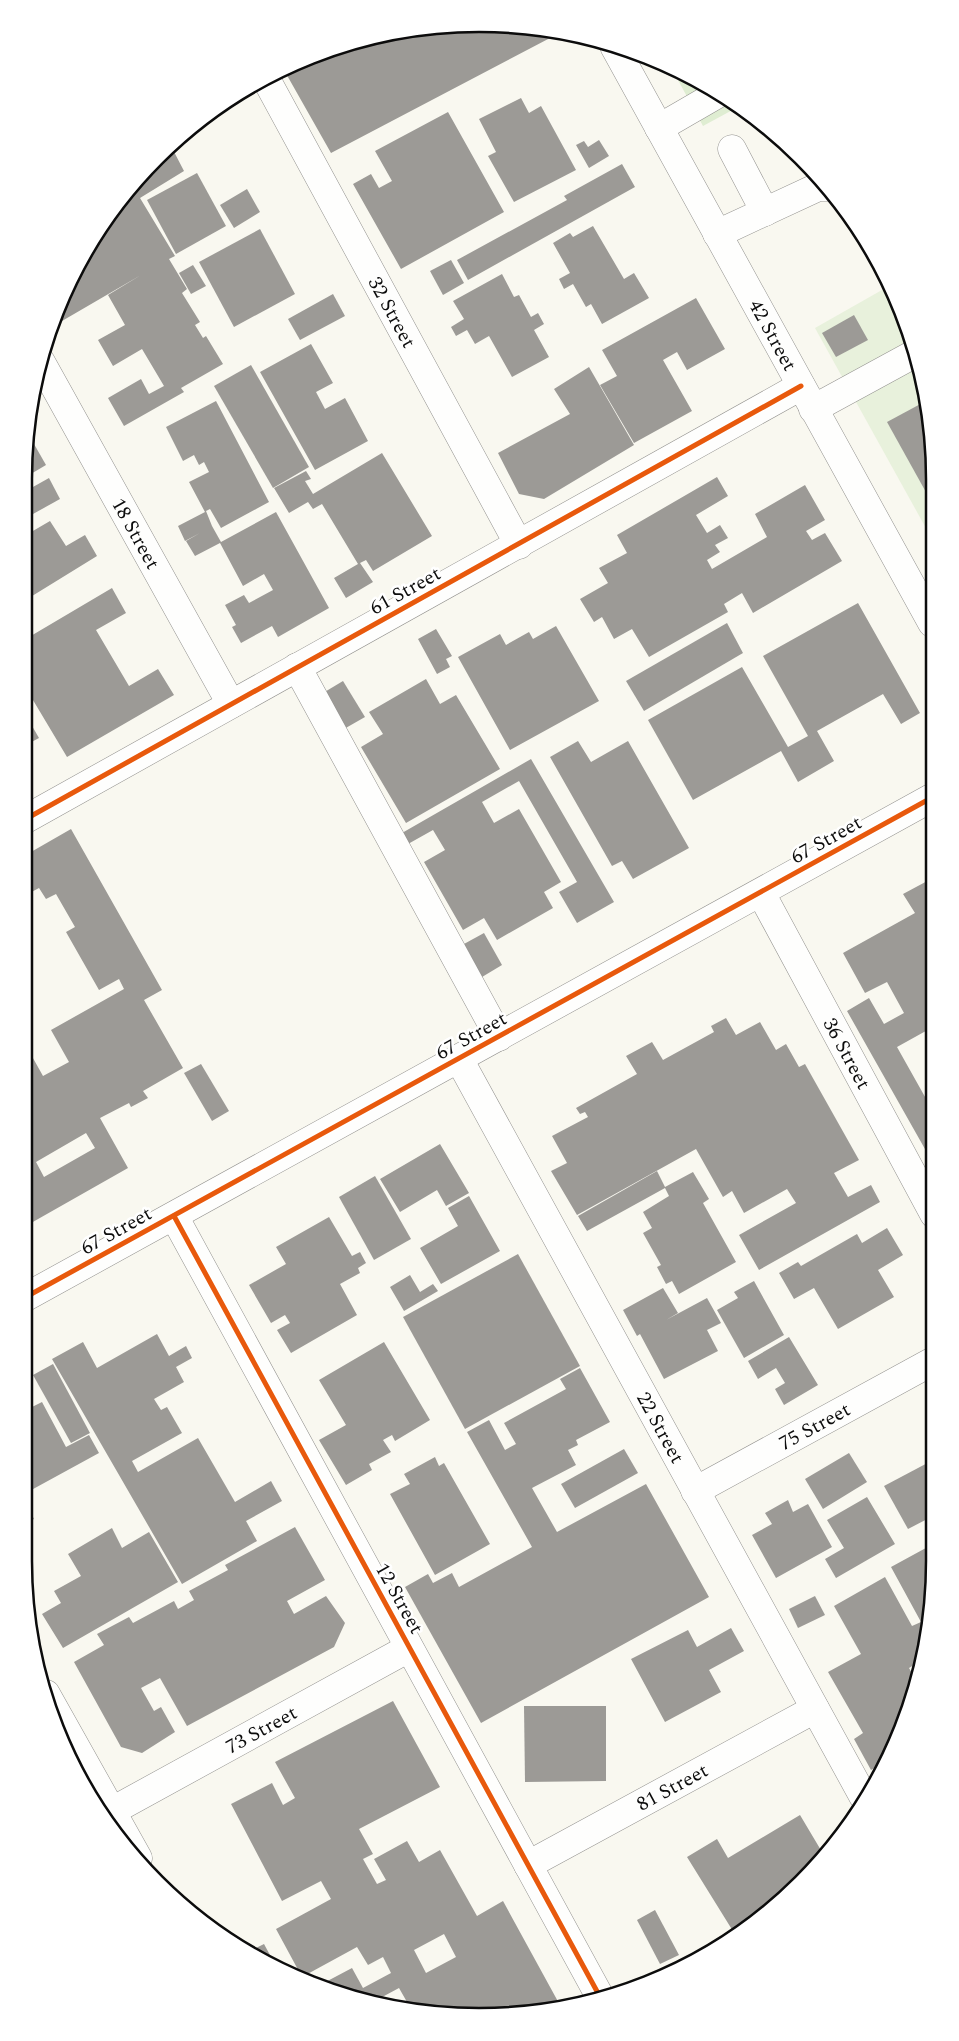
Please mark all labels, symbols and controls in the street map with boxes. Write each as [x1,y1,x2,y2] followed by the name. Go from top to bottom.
[360,271,423,354] street label: 32 Street
[741,294,804,377] street label: 42 Street
[103,493,167,575] street label: 18 Street
[364,559,447,623] street label: 61 Street
[785,808,868,872] street label: 67 Street
[430,1004,513,1068] street label: 67 Street
[815,1012,878,1095] street label: 36 Street
[75,1199,158,1263] street label: 67 Street
[628,1387,692,1469] street label: 22 Street
[774,1395,856,1458] street label: 75 Street
[367,1557,431,1640] street label: 12 Street
[220,1698,303,1762] street label: 73 Street
[631,1756,714,1819] street label: 81 Street

